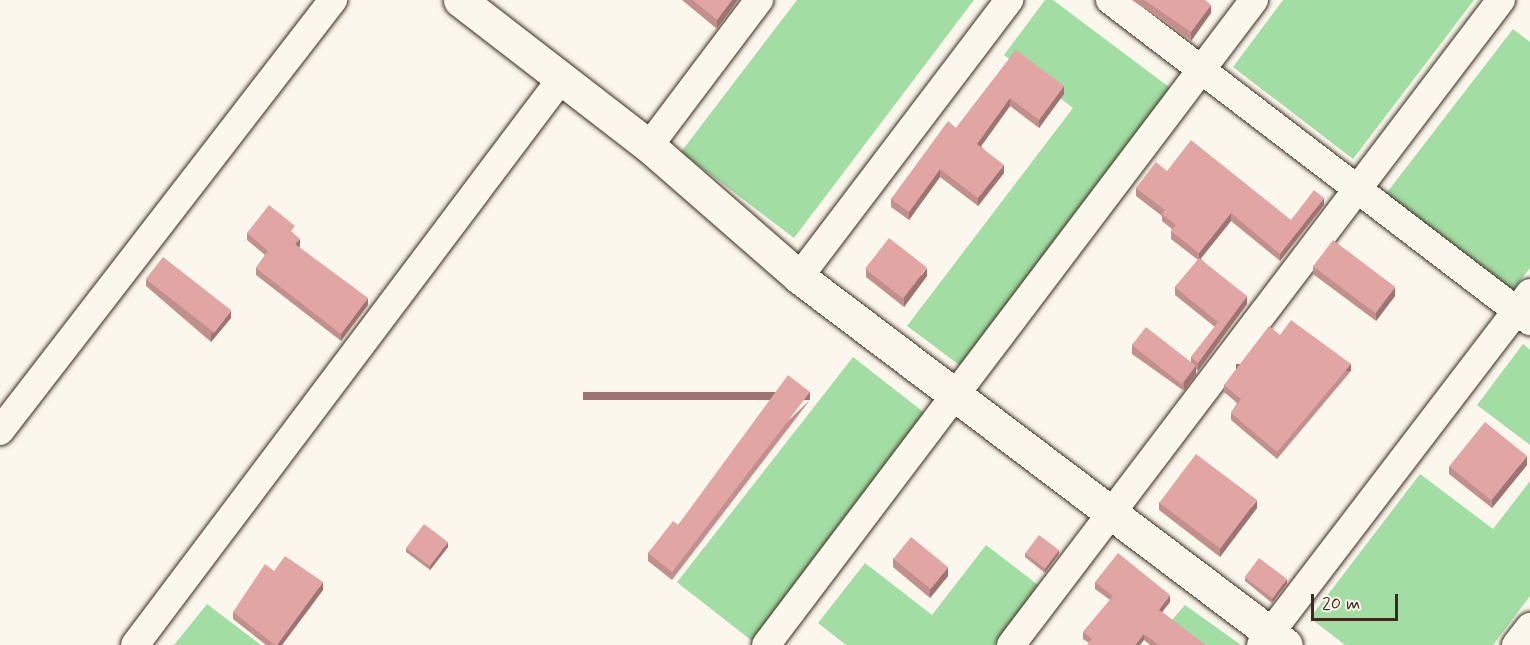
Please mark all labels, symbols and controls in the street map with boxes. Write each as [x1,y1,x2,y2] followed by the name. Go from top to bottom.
[1314,582,1401,620] scale bar
[1322,592,1360,616] text: 20 m

